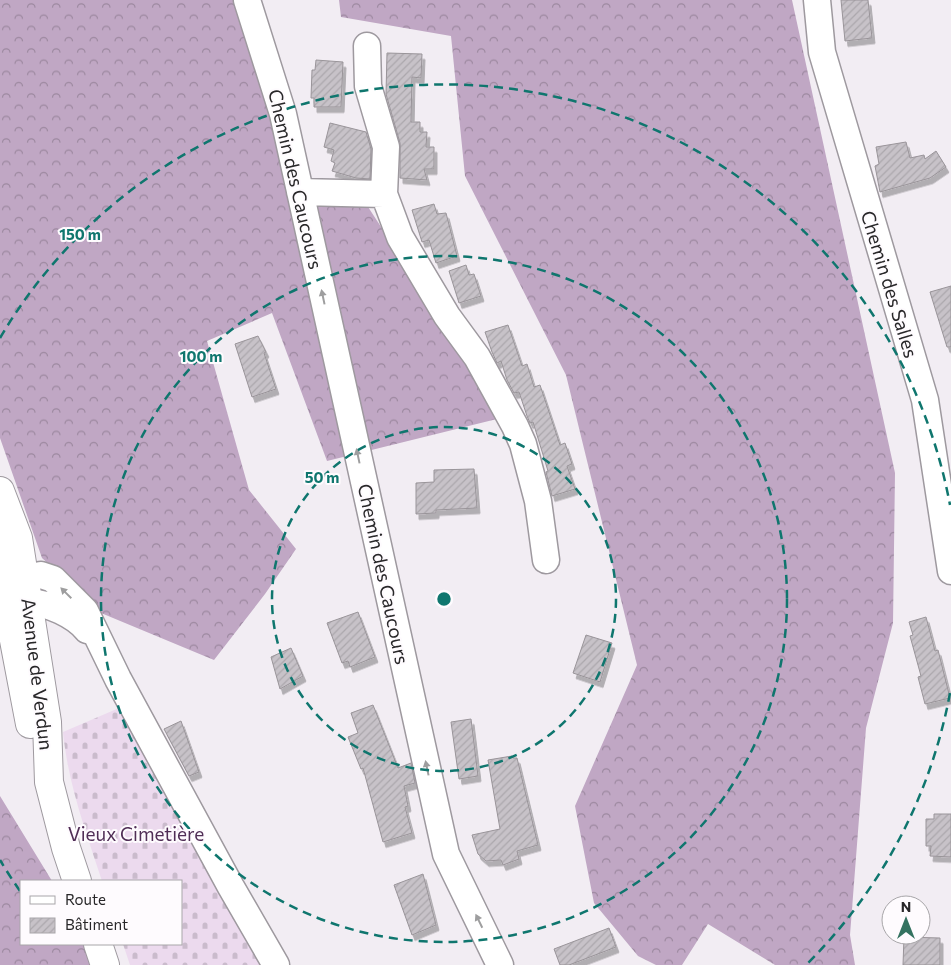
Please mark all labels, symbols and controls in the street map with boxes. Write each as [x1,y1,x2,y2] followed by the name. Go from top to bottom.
[264,87,328,271] street label: Chemin des Caucours
[857,208,923,360] street label: Chemin des Salles
[59,225,101,243] text: 150 m
[319,290,327,305] one-way arrow
[180,347,222,365] text: 100 m
[354,448,362,463] one-way arrow
[305,468,339,486] text: 50 m
[354,482,414,666] street label: Chemin des Caucours
[61,587,73,599] one-way arrow
[435,590,453,608] centre of rings
[17,597,59,751] street label: Avenue de Verdun
[423,761,431,776] one-way arrow
[68,822,204,845] park label: Vieux Cimetière
[20,880,182,945] legend
[65,890,106,908] text: Route
[881,895,931,945] north arrow
[901,898,911,915] text: N
[474,914,482,928] one-way arrow
[65,915,128,933] text: Bâtiment

